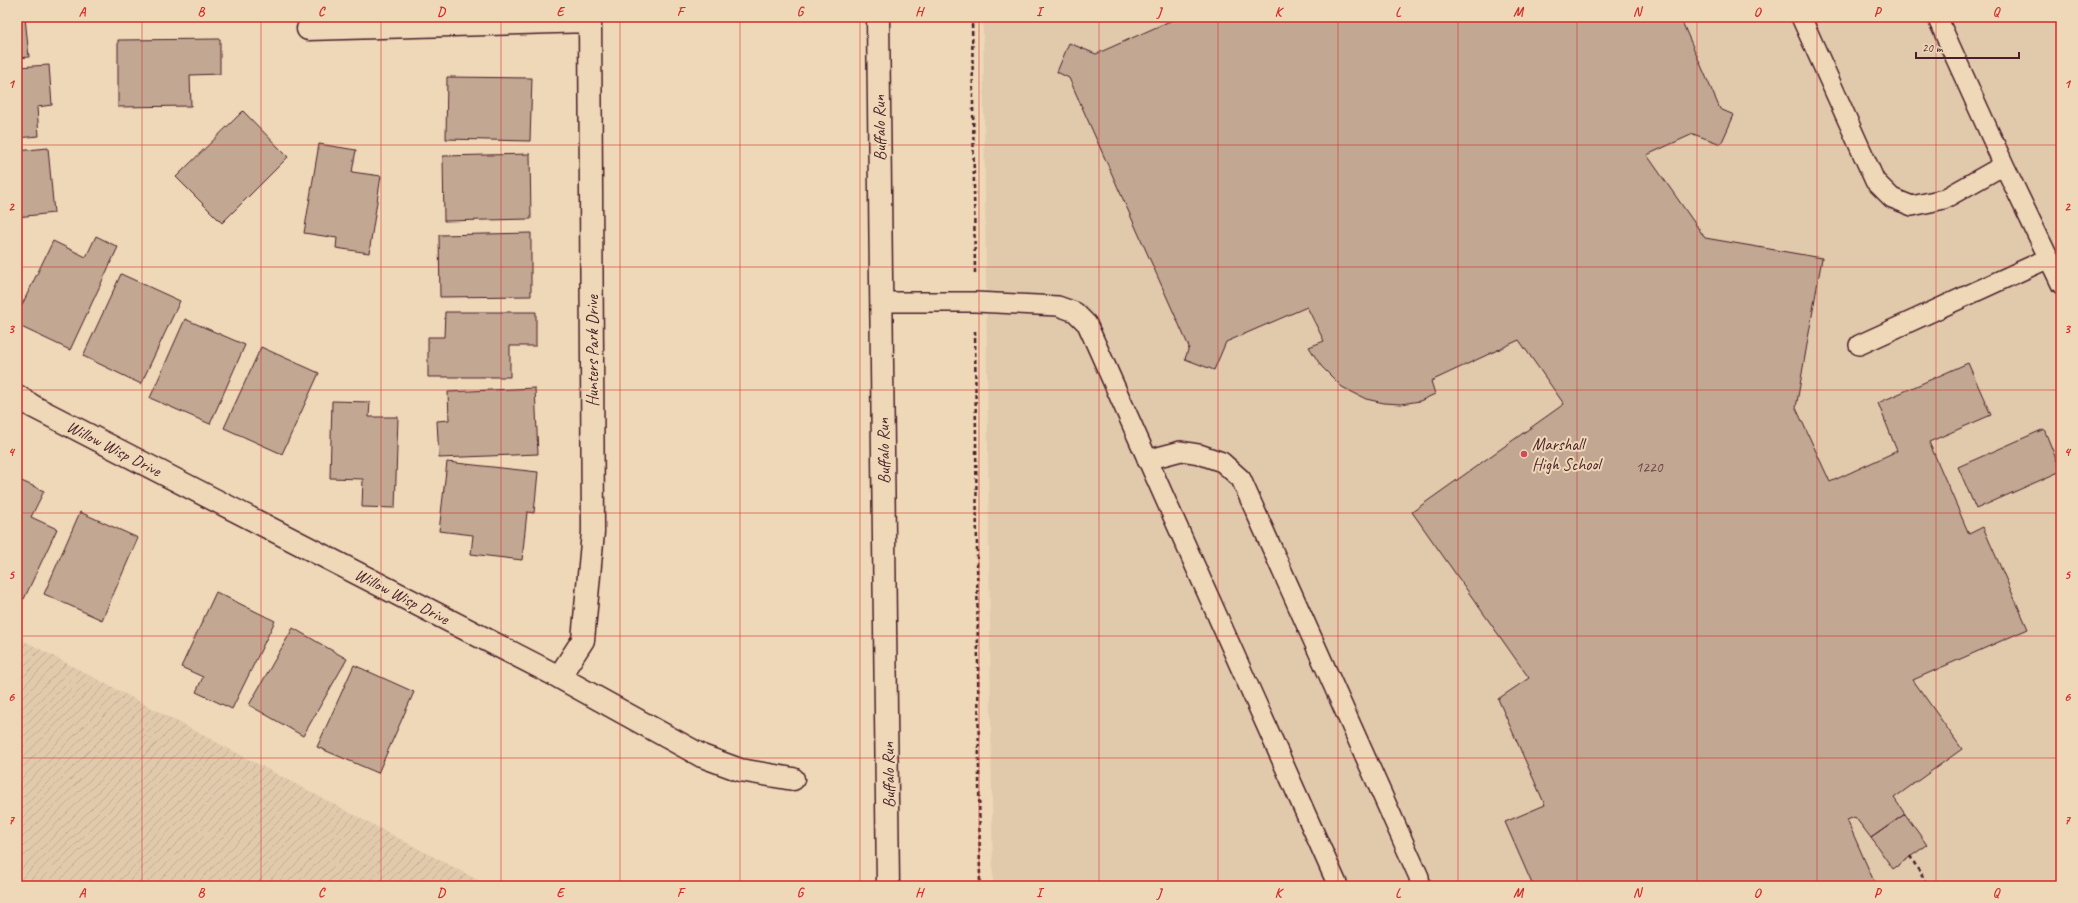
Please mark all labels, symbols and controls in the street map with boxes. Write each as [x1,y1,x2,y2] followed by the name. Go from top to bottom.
[79,4,87,20] text: A
[198,4,206,20] text: B
[318,4,326,20] text: C
[437,4,446,20] text: D
[557,4,566,20] text: E
[677,4,686,20] text: F
[797,4,805,20] text: G
[915,4,925,20] text: H
[1036,4,1045,20] text: I
[1156,4,1163,20] text: J
[1275,4,1285,20] text: K
[1395,4,1402,20] text: L
[1513,4,1524,20] text: M
[1633,4,1644,20] text: N
[1754,4,1763,20] text: O
[1874,4,1883,20] text: P
[1993,4,2001,20] text: Q
[1916,34,2019,60] scale bar
[1922,40,1944,56] text: 20 m
[8,76,16,92] text: 1
[2064,76,2072,92] text: 1
[868,94,891,161] street label: Buffalo Run
[8,199,15,215] text: 2
[2064,199,2071,215] text: 2
[582,294,603,407] street label: Hunters Park Drive
[8,321,15,337] text: 3
[2064,321,2071,337] text: 3
[63,416,166,482] street label: Willow Wisp Drive
[872,417,895,484] street label: Buffalo Run
[1532,434,1603,475] place label: Marshall High School
[8,444,16,460] text: 4
[2064,444,2072,460] text: 4
[1519,449,1529,459] marker: Marshall High School
[1635,458,1664,477] house number: 1220
[351,564,454,630] street label: Willow Wisp Drive
[8,567,15,583] text: 5
[2064,567,2071,583] text: 5
[8,689,15,705] text: 6
[2064,689,2071,705] text: 6
[877,741,900,808] street label: Buffalo Run
[8,812,15,828] text: 7
[2064,812,2071,828] text: 7
[79,885,87,901] text: A
[198,885,206,901] text: B
[318,885,326,901] text: C
[437,885,446,901] text: D
[557,885,566,901] text: E
[677,885,686,901] text: F
[797,885,805,901] text: G
[915,885,925,901] text: H
[1036,885,1045,901] text: I
[1156,885,1163,901] text: J
[1275,885,1285,901] text: K
[1395,885,1402,901] text: L
[1513,885,1524,901] text: M
[1633,885,1644,901] text: N
[1754,885,1763,901] text: O
[1874,885,1883,901] text: P
[1993,885,2001,901] text: Q

